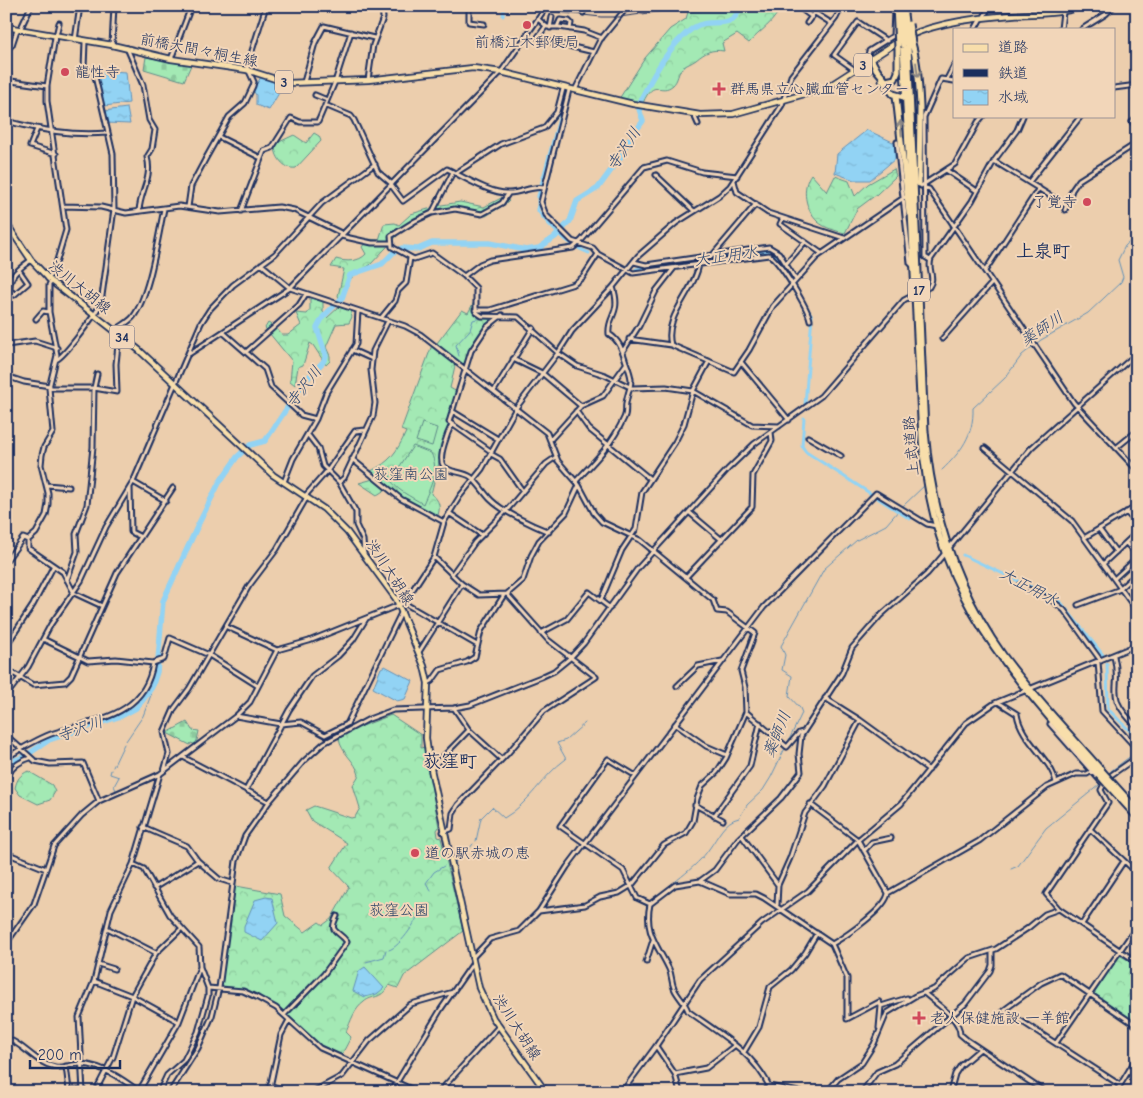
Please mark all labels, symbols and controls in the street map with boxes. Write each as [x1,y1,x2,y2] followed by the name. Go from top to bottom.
[521,19,533,31] marker: 前橋江木郵便局
[953,28,1116,118] legend
[138,30,260,70] street label: 前橋大間々桐生線
[474,33,580,51] place label: 前橋江木郵便局
[998,38,1028,56] text: 道路
[854,54,872,76] road number: 3
[912,62,922,78] one-way arrow
[75,63,120,81] place label: 龍性寺
[998,64,1028,82] text: 鉄道
[59,66,71,78] marker: 龍性寺
[275,70,293,94] road number: 3
[730,80,909,98] place label: 群馬県立心臓血管センター
[712,82,726,96] marker: 群馬県立心臓血管センター
[998,88,1028,106] text: 水域
[896,120,905,136] one-way arrow
[603,124,645,174] water label: 寺沢川
[1032,193,1077,211] place label: 了覚寺
[1081,196,1093,208] marker: 了覚寺
[1016,241,1070,262] district label: 上泉町
[693,243,759,269] water label: 大正用水
[45,256,115,318] street label: 渋川大胡線
[908,278,930,302] road number: 17
[1017,308,1067,350] water label: 薬師川
[110,326,134,348] road number: 34
[282,363,326,411] water label: 寺沢川
[899,415,923,477] street label: 上武道路
[373,465,449,483] park label: 荻窪南公園
[362,536,418,608] street label: 渋川大胡線
[997,564,1061,610] water label: 大正用水
[760,708,794,760] water label: 薬師川
[54,713,106,745] water label: 寺沢川
[423,751,477,772] district label: 荻窪町
[425,844,530,862] place label: 道の駅赤城の恵
[409,847,421,859] marker: 道の駅赤城の恵
[369,901,429,919] park label: 荻窪公園
[489,991,545,1063] street label: 渋川大胡線
[930,1009,1070,1027] place label: 老人保健施設 一羊館
[912,1011,926,1025] marker: 老人保健施設 一羊館
[30,1038,120,1070] scale bar
[38,1046,82,1064] text: 200 m

